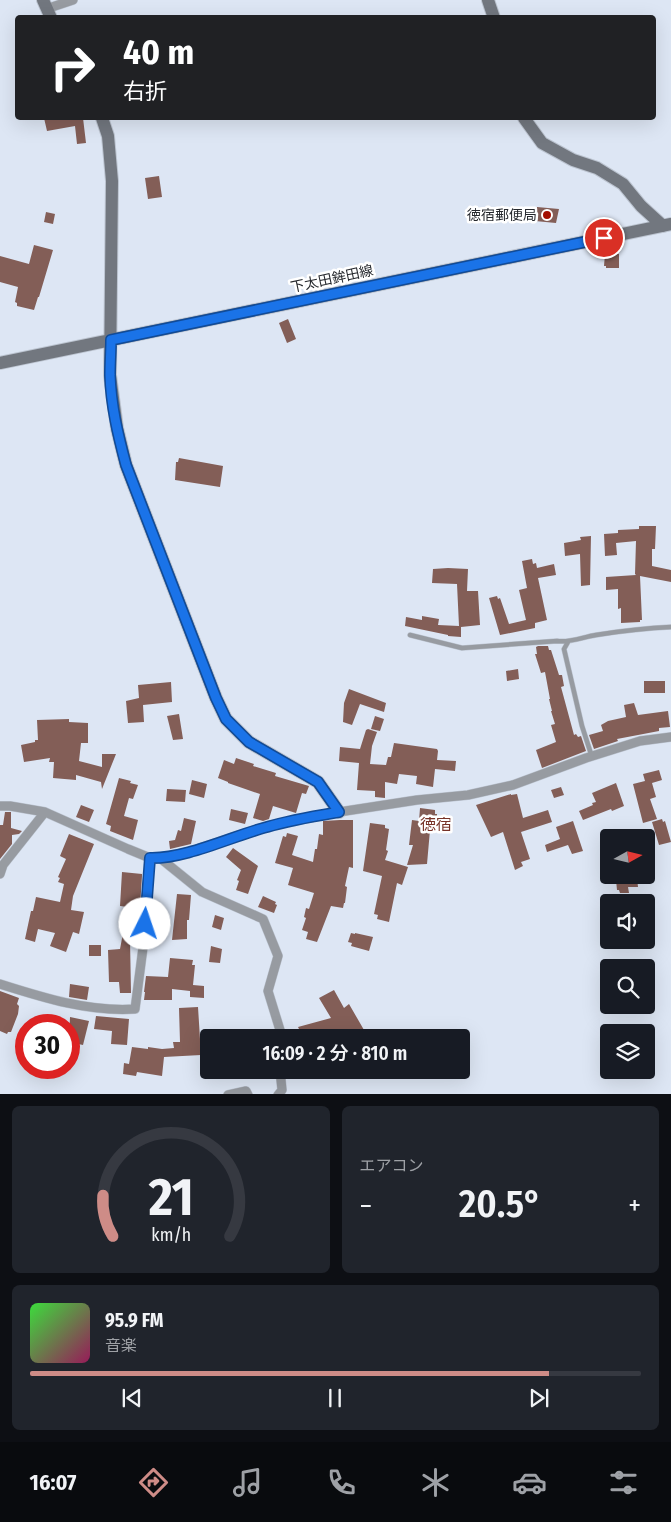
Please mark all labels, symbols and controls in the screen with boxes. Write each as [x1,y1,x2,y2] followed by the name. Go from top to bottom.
[123,31,194,73] text: 40 m
[40,35,105,100] icon: right
[123,78,167,105] text: 右折
[467,207,537,224] place label: 徳宿郵便局
[541,209,553,221] marker: 徳宿郵便局
[583,217,625,259] pin
[590,224,618,252] icon: arrive
[289,262,375,296] street label: 下太田鉾田線
[420,815,452,834] district label: 徳宿
[600,829,655,884] north arrow
[600,829,655,1079] map controls
[600,894,655,949] button: sound
[118,897,170,949] position arrow
[600,959,655,1014] button: search
[15,1014,80,1079] speed limit sign: 30
[600,1024,655,1079] button: layers
[263,1042,407,1065] text: 16:09 · 2 分 · 810 m
[360,1156,424,1175] text: エアコン
[147,1166,193,1229] text: 21
[459,1181,542,1227] text: 20.5°
[360,1189,372,1222] text: −
[628,1189,641,1222] text: +
[151,1224,191,1246] text: km/h
[105,1309,163,1332] text: 95.9 FM
[105,1336,137,1355] text: 音楽
[118,1384,146,1412] icon: previous
[321,1384,349,1412] icon: pause
[525,1384,553,1412] icon: next
[136,1465,171,1500] icon: directions
[230,1465,265,1500] icon: music
[324,1465,359,1500] icon: phone
[418,1465,453,1500] icon: climate
[512,1465,547,1500] icon: car
[606,1465,641,1500] icon: filters
[30,1469,76,1496] text: 16:07

